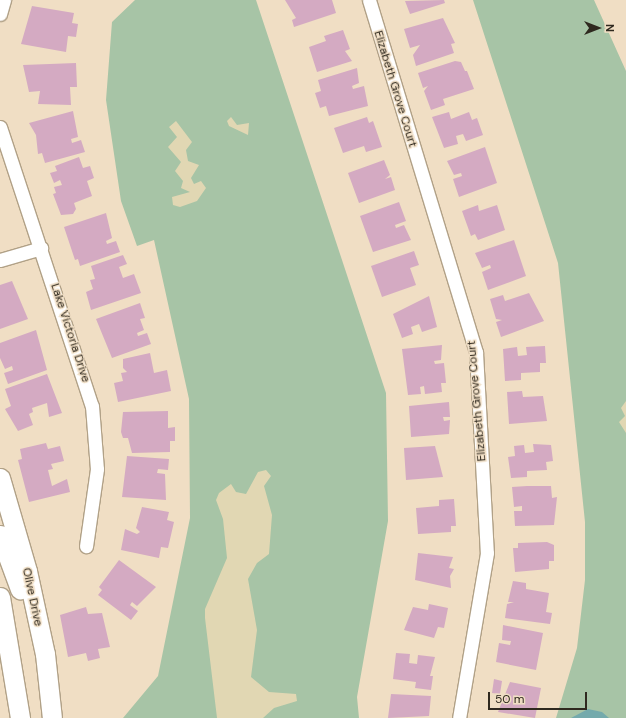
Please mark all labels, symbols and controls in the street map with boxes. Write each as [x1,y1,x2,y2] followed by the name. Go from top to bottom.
[578,8,618,48] north arrow
[603,24,617,32] text: N
[370,29,420,149] street label: Elizabeth Grove Court
[47,282,93,384] street label: Lake Victoria Drive
[465,340,489,462] street label: Elizabeth Grove Court
[19,567,45,627] street label: Olive Drive
[490,684,589,710] scale bar
[495,691,524,707] text: 50 m

